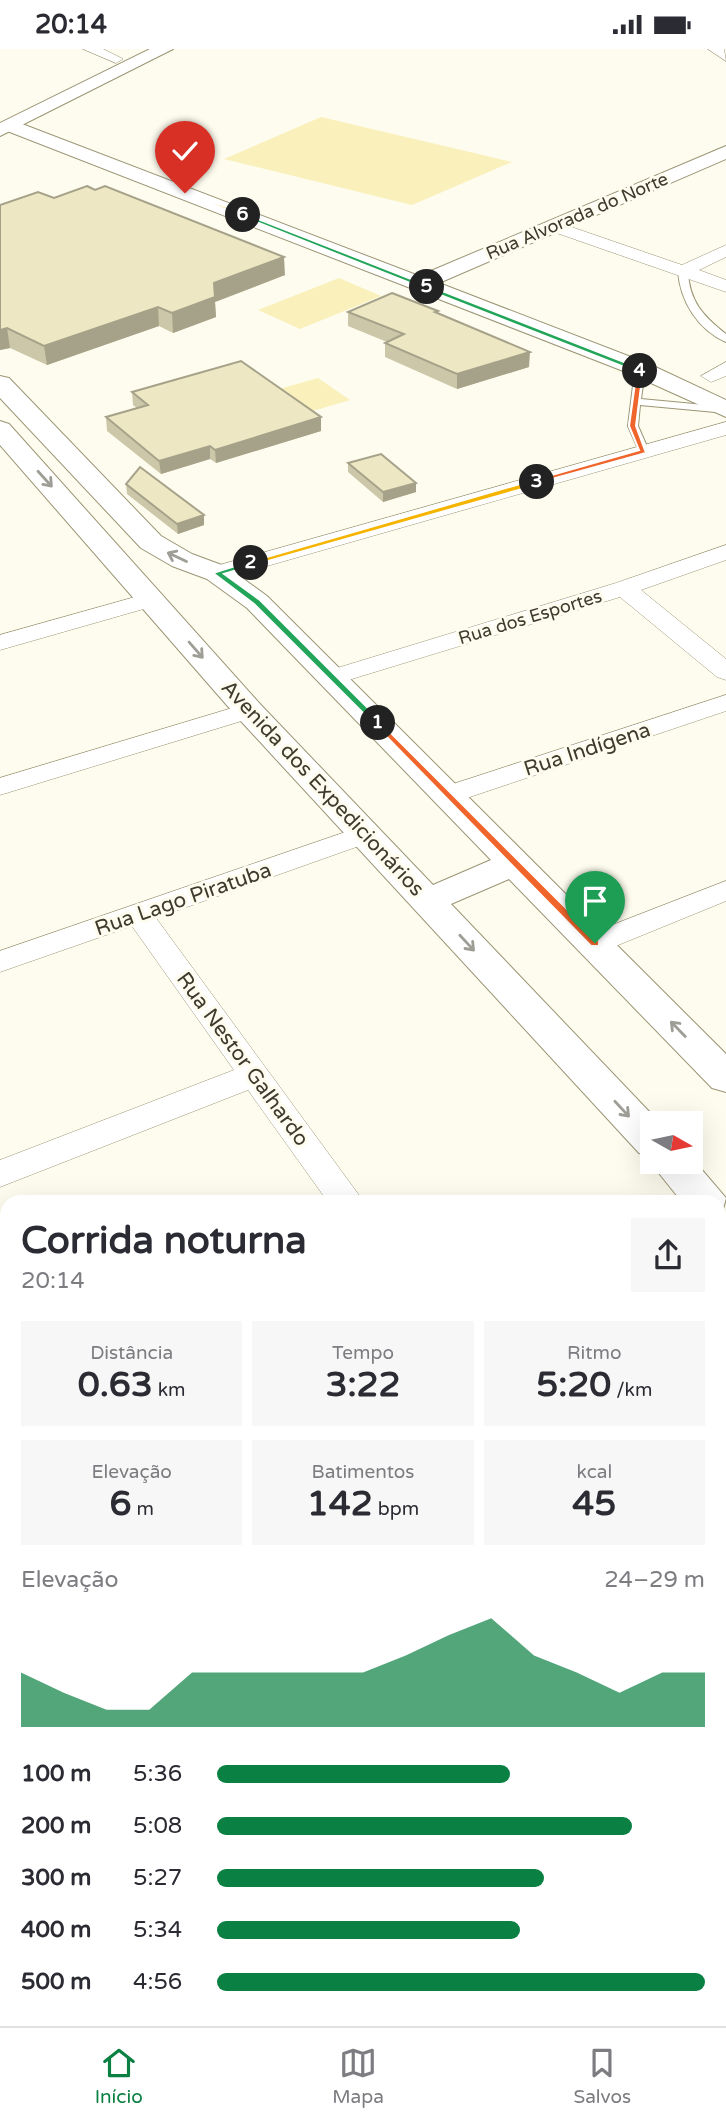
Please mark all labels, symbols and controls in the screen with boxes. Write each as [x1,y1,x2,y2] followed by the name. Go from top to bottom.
[35,9,107,40] text: 20:14
[155,121,215,193] pin
[166,132,204,170] icon: check
[483,168,671,264] street label: Rua Alvorada do Norte
[226,197,260,233] pin: 6
[237,203,248,225] text: 6
[410,269,444,305] pin: 5
[421,275,432,297] text: 5
[622,353,658,389] pin: 4
[634,359,645,381] text: 4
[520,465,554,499] pin: 3
[37,470,53,488] one-way arrow
[531,470,542,492] text: 3
[233,545,268,581] pin: 2
[167,550,188,563] one-way arrow
[245,551,256,573] text: 2
[456,585,604,649] street label: Rua dos Esportes
[188,640,204,658] one-way arrow
[216,675,429,902] street label: Avenida dos Expedicionários
[360,705,396,741] pin: 1
[372,711,383,733] text: 1
[521,717,654,782] street label: Rua Indígena
[92,858,275,941] street label: Rua Lago Piratuba
[565,871,625,943] pin
[576,882,614,920] icon: arrive
[459,934,475,952] one-way arrow
[171,967,314,1151] street label: Rua Nestor Galhardo
[670,1021,687,1038] one-way arrow
[614,1100,630,1118] one-way arrow
[640,1111,704,1174] north arrow
[640,1111,703,1174] map controls
[21,1218,307,1264] text: Corrida noturna
[631,1218,705,1292] button: share
[21,1267,85,1295] text: 20:14
[90,1342,173,1364] text: Distância
[332,1342,394,1364] text: Tempo
[567,1342,622,1364] text: Ritmo
[78,1364,153,1406] text: 0.63
[325,1364,401,1406] text: 3:22
[536,1364,611,1406] text: 5:20
[153,1379,186,1401] text: km
[611,1379,652,1401] text: /km
[91,1461,172,1483] text: Elevação
[312,1461,414,1483] text: Batimentos
[576,1461,612,1483] text: kcal
[109,1483,131,1525] text: 6
[307,1483,373,1525] text: 142
[572,1483,616,1525] text: 45
[131,1498,154,1520] text: m
[373,1498,419,1520] text: bpm
[21,1566,118,1594] text: Elevação
[604,1566,705,1594] text: 24–29 m
[21,1760,91,1788] text: 100 m
[133,1760,182,1788] text: 5:36
[21,1812,91,1840] text: 200 m
[133,1812,182,1840] text: 5:08
[21,1864,91,1892] text: 300 m
[133,1864,182,1892] text: 5:27
[21,1916,91,1944] text: 400 m
[133,1916,182,1944] text: 5:34
[21,1968,91,1996] text: 500 m
[133,1968,182,1996] text: 4:56
[95,2044,143,2108] tab: Início
[332,2044,384,2108] tab: Mapa
[573,2044,631,2108] tab: Salvos

